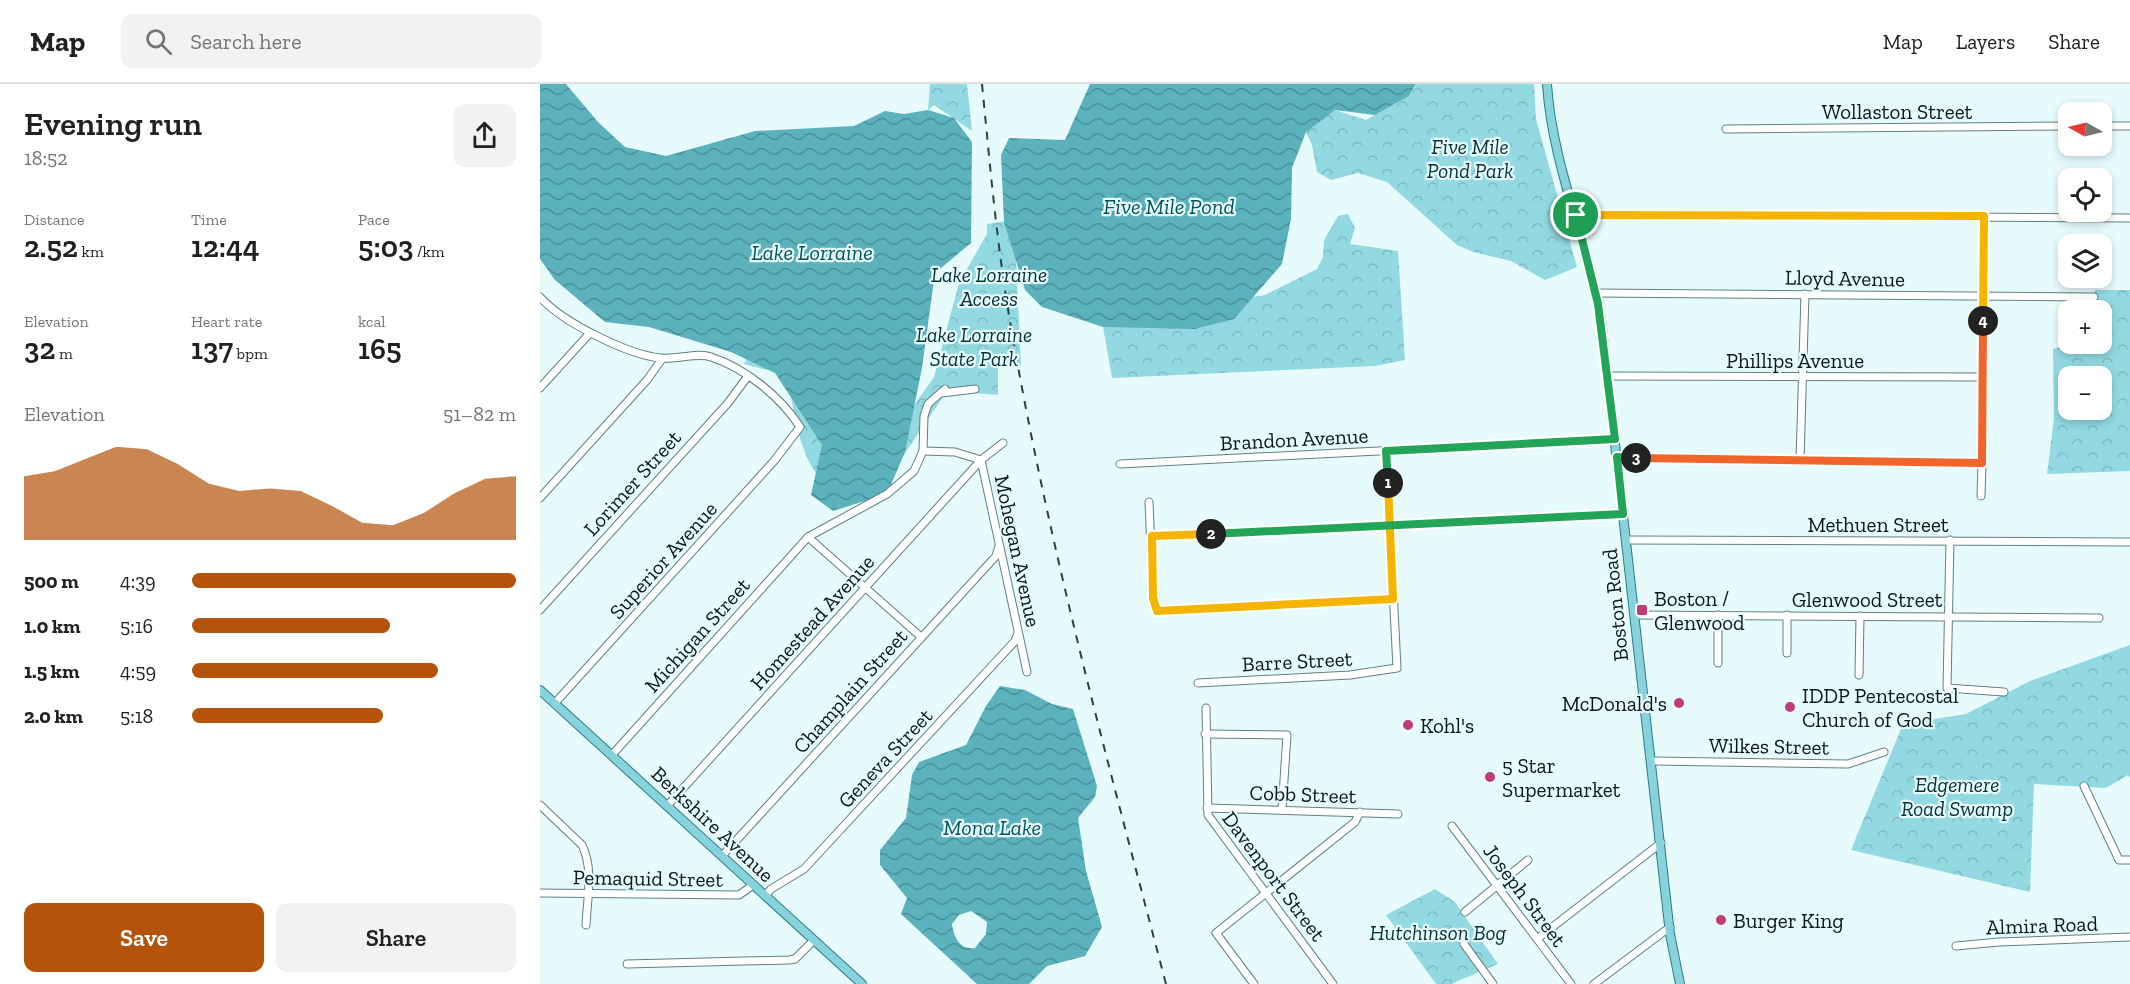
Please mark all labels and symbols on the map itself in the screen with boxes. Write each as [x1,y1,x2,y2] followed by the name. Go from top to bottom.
[1822,99,1973,124] street label: Wollaston Street
[2058,102,2112,156] north arrow
[1427,134,1513,183] park label: Five Mile Pond Park
[1550,189,1601,240] pin
[1103,193,1235,220] water label: Five Mile Pond
[751,239,873,266] water label: Lake Lorraine
[931,262,1047,311] park label: Lake Lorraine Access
[1785,264,1905,292] street label: Lloyd Avenue
[1968,306,1998,336] pin: 4
[916,322,1032,371] park label: Lake Lorraine State Park
[1726,348,1864,373] street label: Phillips Avenue
[1219,423,1369,455] street label: Brandon Avenue
[578,425,686,541] street label: Lorimer Street
[1621,443,1651,473] pin: 3
[1373,468,1403,498] pin: 1
[990,473,1046,629] street label: Mohegan Avenue
[604,496,722,624] street label: Superior Avenue
[1807,512,1949,537] street label: Methuen Street
[1196,519,1226,549] pin: 2
[1597,547,1633,663] street label: Boston Road
[745,549,879,695] street label: Homestead Avenue
[639,572,755,697] street label: Michigan Street
[1654,586,1745,635] place label: Boston / Glenwood
[1792,587,1943,612] street label: Glenwood Street
[1635,603,1649,617] marker: Boston / Glenwood
[788,623,913,758] street label: Champlain Street
[1241,646,1353,676] street label: Barre Street
[1802,683,1959,732] place label: IDDP Pentecostal Church of God
[1562,691,1667,716] place label: McDonald's
[1672,696,1686,710] marker: McDonald's
[1783,700,1797,714] marker: IDDP Pentecostal Church of God
[833,703,938,813] street label: Geneva Street
[1420,713,1474,738] place label: Kohl's
[1401,718,1415,732] marker: Kohl's
[1709,732,1830,760] street label: Wilkes Street
[1502,753,1621,802] place label: 5 Star Supermarket
[647,761,780,887] street label: Berkshire Avenue
[1483,770,1497,784] marker: 5 Star Supermarket
[1901,772,2013,821] park label: Edgemere Road Swamp
[1249,780,1357,808] street label: Cobb Street
[1217,806,1331,946] street label: Davenport Street
[943,814,1041,841] water label: Mona Lake
[1478,839,1572,951] street label: Joseph Street
[573,864,724,892] street label: Pemaquid Street
[1733,908,1844,933] place label: Burger King
[1986,911,2099,939] street label: Almira Road
[1714,913,1728,927] marker: Burger King
[1370,920,1507,945] park label: Hutchinson Bog

